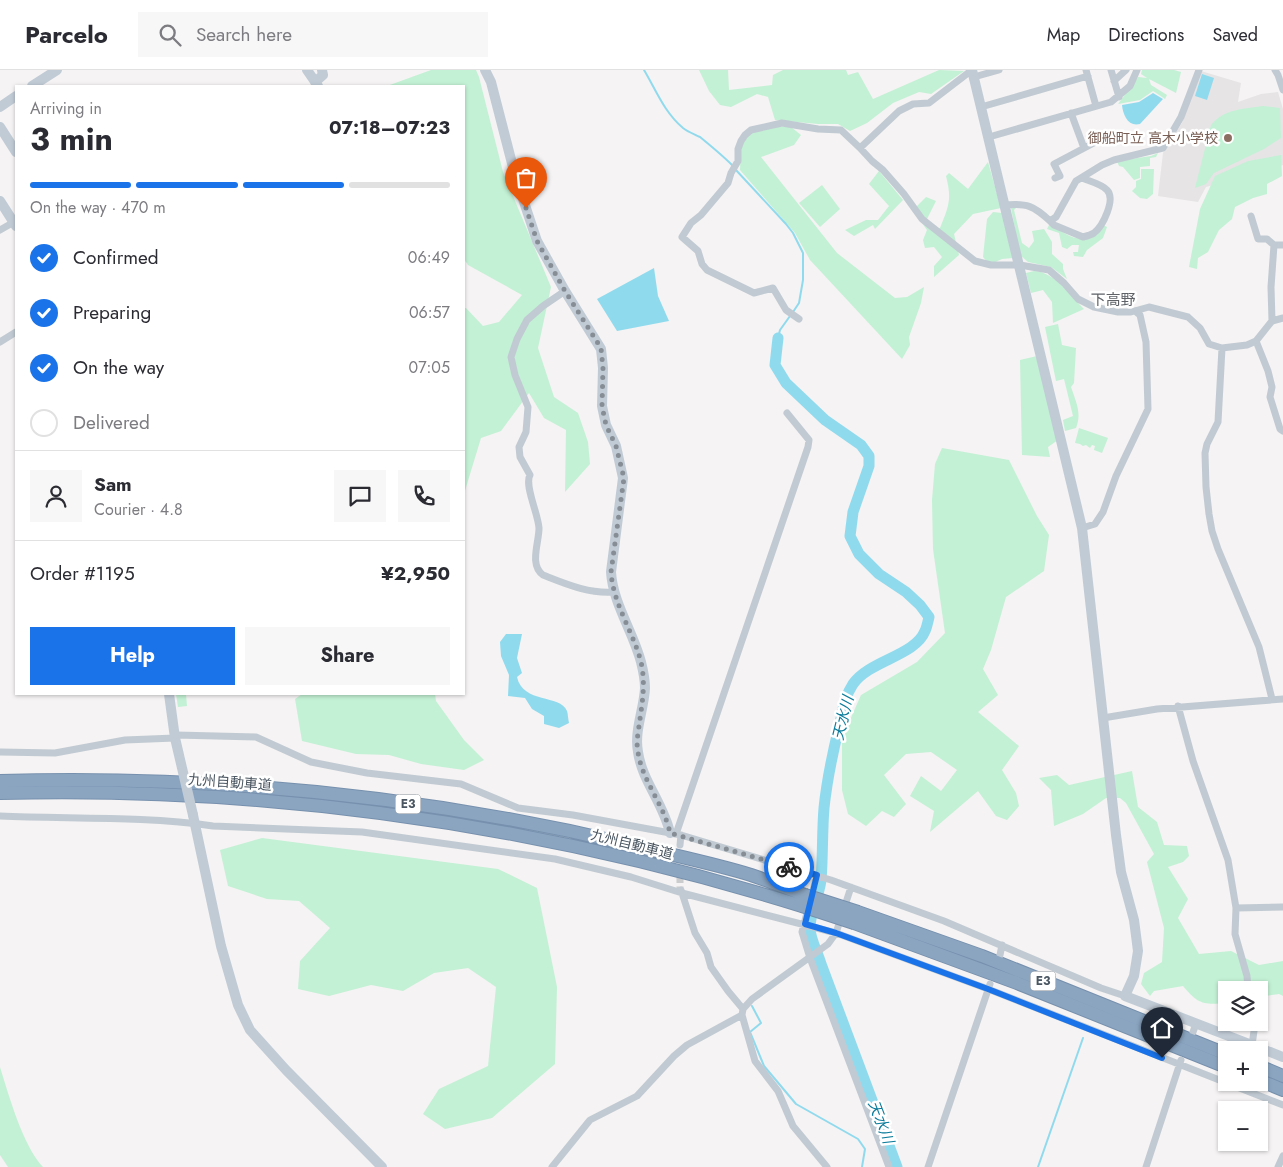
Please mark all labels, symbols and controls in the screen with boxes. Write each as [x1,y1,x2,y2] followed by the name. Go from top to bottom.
[138,12,488,57] search box
[25,17,108,52] text: Parcelo
[156,21,184,49] icon: search
[196,21,292,48] text: Search here
[1047,22,1080,48] text: Map
[1108,22,1184,48] text: Directions
[1212,22,1258,48] text: Saved
[30,97,102,120] text: Arriving in
[329,114,450,141] text: 07:18–07:23
[30,116,113,162] text: 3 min
[1088,128,1218,148] place label: 御船町立 高木小学校
[1222,132,1234,144] marker: 御船町立 高木小学校
[505,157,547,208] pin
[512,164,540,192] icon: bag
[30,196,166,219] text: On the way · 470 m
[30,244,58,272] icon: check
[73,244,159,271] text: Confirmed
[408,246,450,269] text: 06:49
[1090,289,1136,311] district label: 下高野
[30,299,58,327] icon: check
[73,299,151,326] text: Preparing
[409,301,450,324] text: 06:57
[30,354,58,382] icon: check
[73,354,164,381] text: On the way
[409,356,450,379] text: 07:05
[73,409,150,436] text: Delivered
[30,470,82,522] button: person
[334,470,386,522] button: chat
[398,470,450,522] button: phone
[94,471,132,498] text: Sam
[94,498,183,521] text: Courier · 4.8
[30,560,135,587] text: Order #1195
[381,560,450,587] text: ¥2,950
[30,627,235,685] button: Help
[245,627,450,685] button: Share
[827,692,860,743] water label: 天水川
[187,769,273,795] street label: 九州自動車道
[396,794,420,814] road number: E3
[589,824,675,864] street label: 九州自動車道
[764,842,814,892] courier
[775,853,803,881] icon: bike
[1030,971,1056,990] road number: E3
[1218,981,1268,1151] map controls
[1218,981,1268,1031] button: layers
[1141,1007,1183,1058] pin
[1148,1014,1176,1042] icon: home
[1218,1041,1268,1091] button: +
[863,1097,900,1149] water label: 天水川
[1218,1101,1268,1151] button: −

